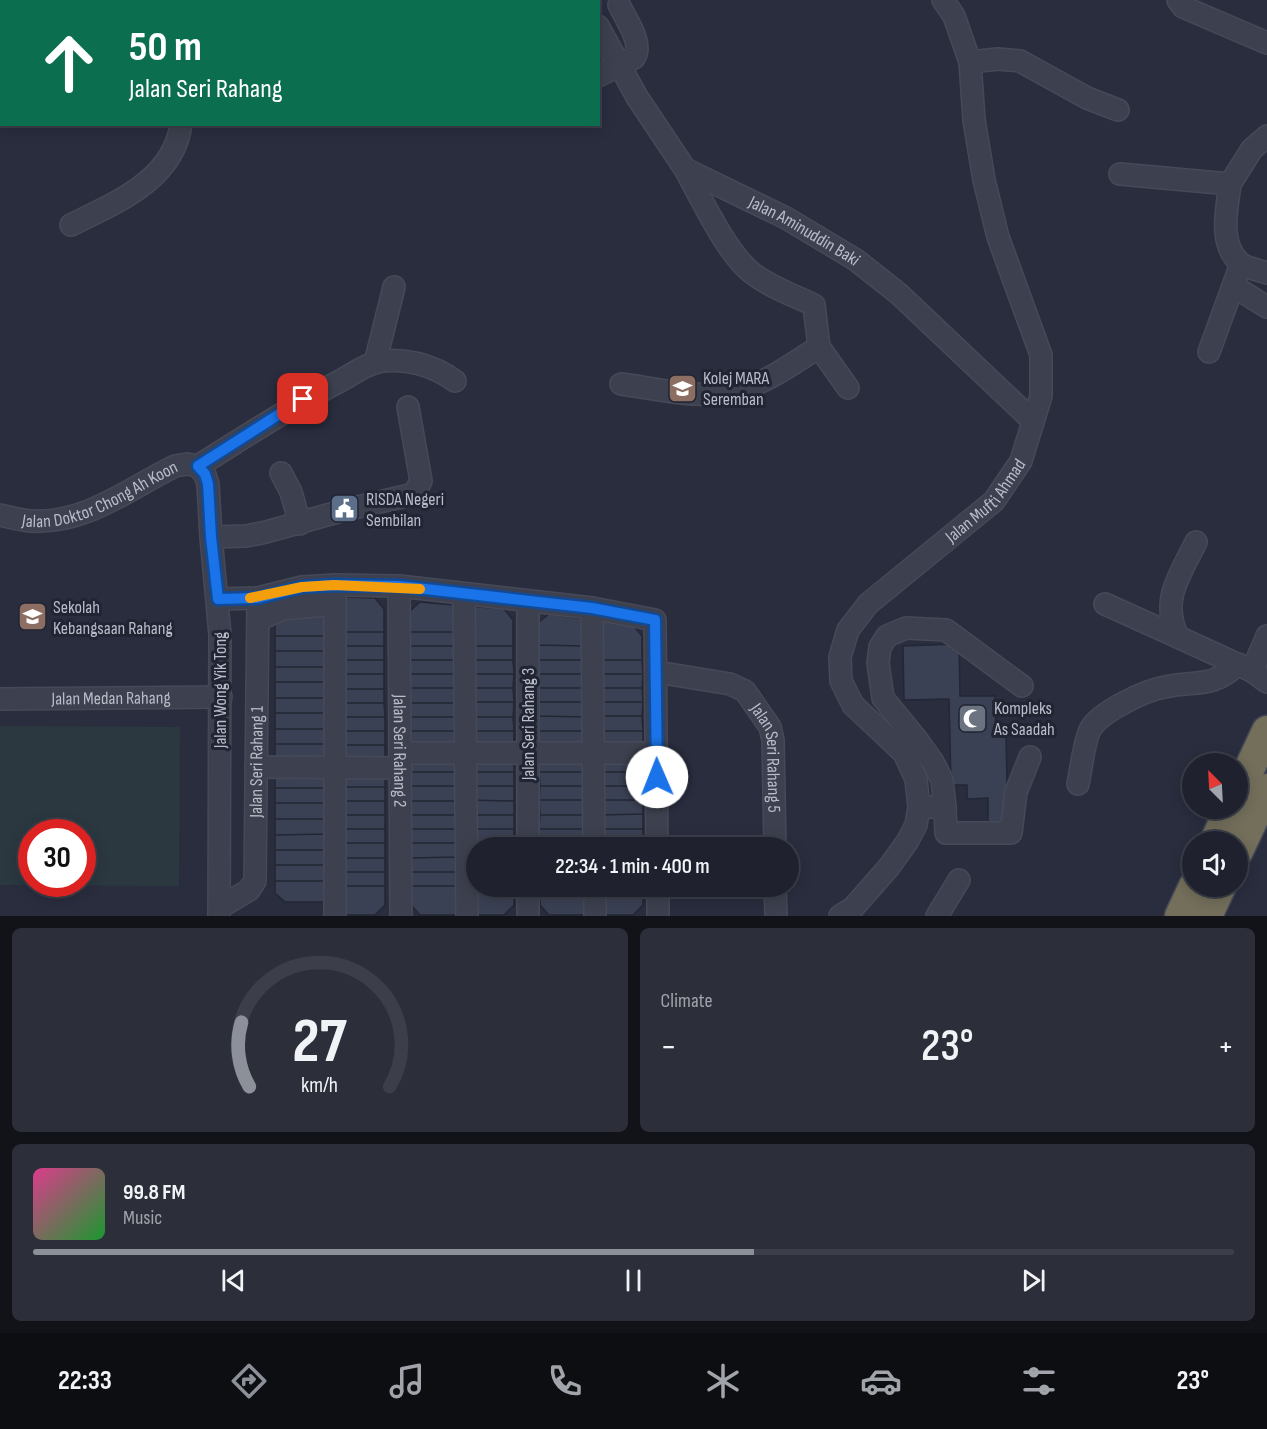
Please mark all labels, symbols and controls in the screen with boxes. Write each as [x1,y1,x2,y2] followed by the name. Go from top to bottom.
[129,22,202,73] text: 50 m
[30,24,108,102] icon: ahead
[129,73,282,105] text: Jalan Seri Rahang
[744,191,864,270] street label: Jalan Aminuddin Baki
[703,368,770,410] place label: Kolej MARA Seremban
[666,372,698,404] school or university icon: Kolej MARA Seremban
[277,373,328,424] pin
[286,382,319,415] icon: arrive
[941,455,1030,548] street label: Jalan Mufti Ahmad
[20,456,181,532] street label: Jalan Doktor Chong Ah Koon
[366,489,444,531] place label: RISDA Negeri Sembilan
[329,493,361,525] public building icon: RISDA Negeri Sembilan
[53,597,173,639] place label: Sekolah Kebangsaan Rahang
[16,601,48,633] school or university icon: Sekolah Kebangsaan Rahang
[210,632,231,749] street label: Jalan Wong Yik Tong
[518,668,539,781] street label: Jalan Seri Rahang 3
[50,687,171,710] street label: Jalan Medan Rahang
[389,694,410,807] street label: Jalan Seri Rahang 2
[993,698,1055,740] place label: Kompleks As Saadah
[745,699,784,813] street label: Jalan Seri Rahang 5
[957,702,989,734] mosque icon: Kompleks As Saadah
[246,705,268,819] street label: Jalan Seri Rahang 1
[625,745,689,809] position arrow
[1182,753,1248,819] north arrow
[1182,753,1248,897] map controls
[18,819,96,897] speed limit sign: 30
[1182,831,1248,897] button: sound
[555,853,710,880] text: 22:34 · 1 min · 400 m
[661,989,713,1013] text: Climate
[292,1005,348,1080] text: 27
[921,1019,974,1074] text: 23°
[661,1027,677,1067] text: −
[1218,1027,1234,1067] text: +
[301,1073,338,1098] text: km/h
[123,1179,185,1206] text: 99.8 FM
[123,1206,162,1230] text: Music
[217,1264,250,1297] icon: previous
[617,1264,650,1297] icon: pause
[1017,1264,1050,1297] icon: next
[228,1360,270,1402] icon: directions
[386,1360,428,1402] icon: music
[544,1360,586,1402] icon: phone
[702,1360,744,1402] icon: climate
[860,1360,902,1402] icon: car
[1018,1360,1060,1402] icon: filters
[58,1365,112,1397] text: 22:33
[1176,1365,1209,1397] text: 23°

